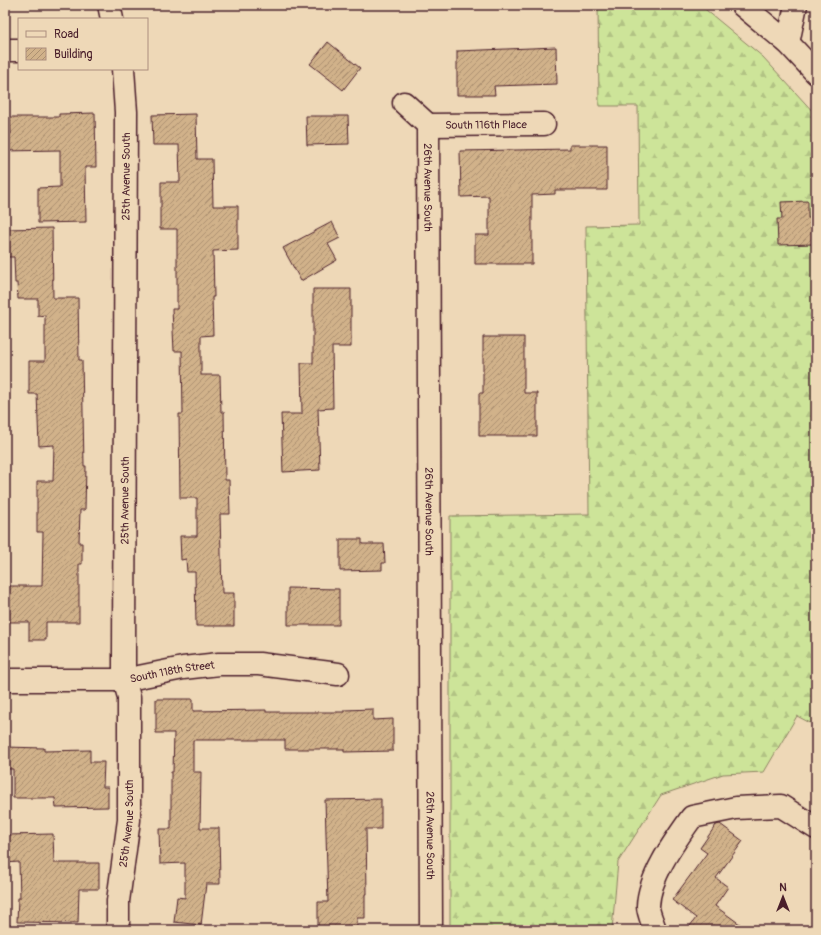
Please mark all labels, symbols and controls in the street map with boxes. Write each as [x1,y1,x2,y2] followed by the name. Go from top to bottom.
[18,18,148,70] legend
[54,27,79,42] text: Road
[54,47,93,62] text: Building
[445,118,528,132] street label: South 116th Place
[120,133,133,220] street label: 25th Avenue South
[421,143,434,232] street label: 26th Avenue South
[118,457,132,544] street label: 25th Avenue South
[422,467,436,556] street label: 26th Avenue South
[129,658,216,686] street label: South 118th Street
[117,780,136,868] street label: 25th Avenue South
[423,791,437,880] street label: 26th Avenue South
[763,877,803,917] north arrow
[779,881,787,894] text: N

